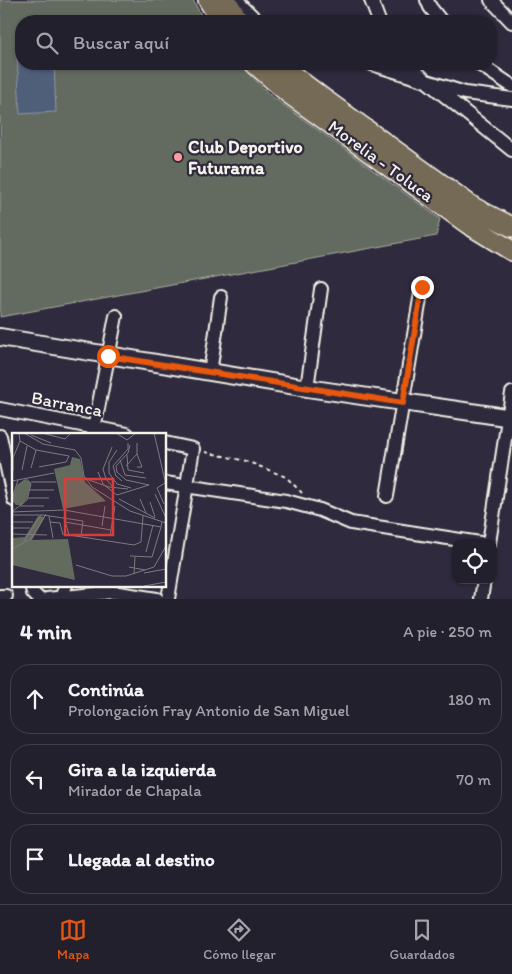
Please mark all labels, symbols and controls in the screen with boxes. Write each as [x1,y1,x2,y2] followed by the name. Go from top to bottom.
[15,15,497,70] search box
[33,29,61,57] icon: search
[73,31,169,54] text: Buscar aquí
[324,115,439,207] street label: Morelia - Toluca
[188,136,303,179] place label: Club Deportivo Futurama
[172,151,184,163] marker: Club Deportivo Futurama
[411,276,434,299] route end
[97,345,120,368] route start
[30,386,105,422] street label: Barranca
[12,433,166,586] inset map
[452,539,497,584] map controls
[452,539,497,584] button: locate
[20,619,72,644] text: 4 min
[403,622,492,641] text: A pie · 250 m
[68,678,144,701] text: Continúa
[21,685,49,713] icon: ahead
[448,690,491,709] text: 180 m
[68,701,350,720] text: Prolongación Fray Antonio de San Miguel
[68,758,216,781] text: Gira a la izquierda
[21,765,49,793] icon: left
[456,770,491,789] text: 70 m
[68,781,202,800] text: Mirador de Chapala
[21,845,49,873] icon: arrive
[68,848,215,871] text: Llegada al destino
[57,916,89,963] tab: Mapa
[203,916,276,963] tab: Cómo llegar
[389,916,455,963] tab: Guardados

